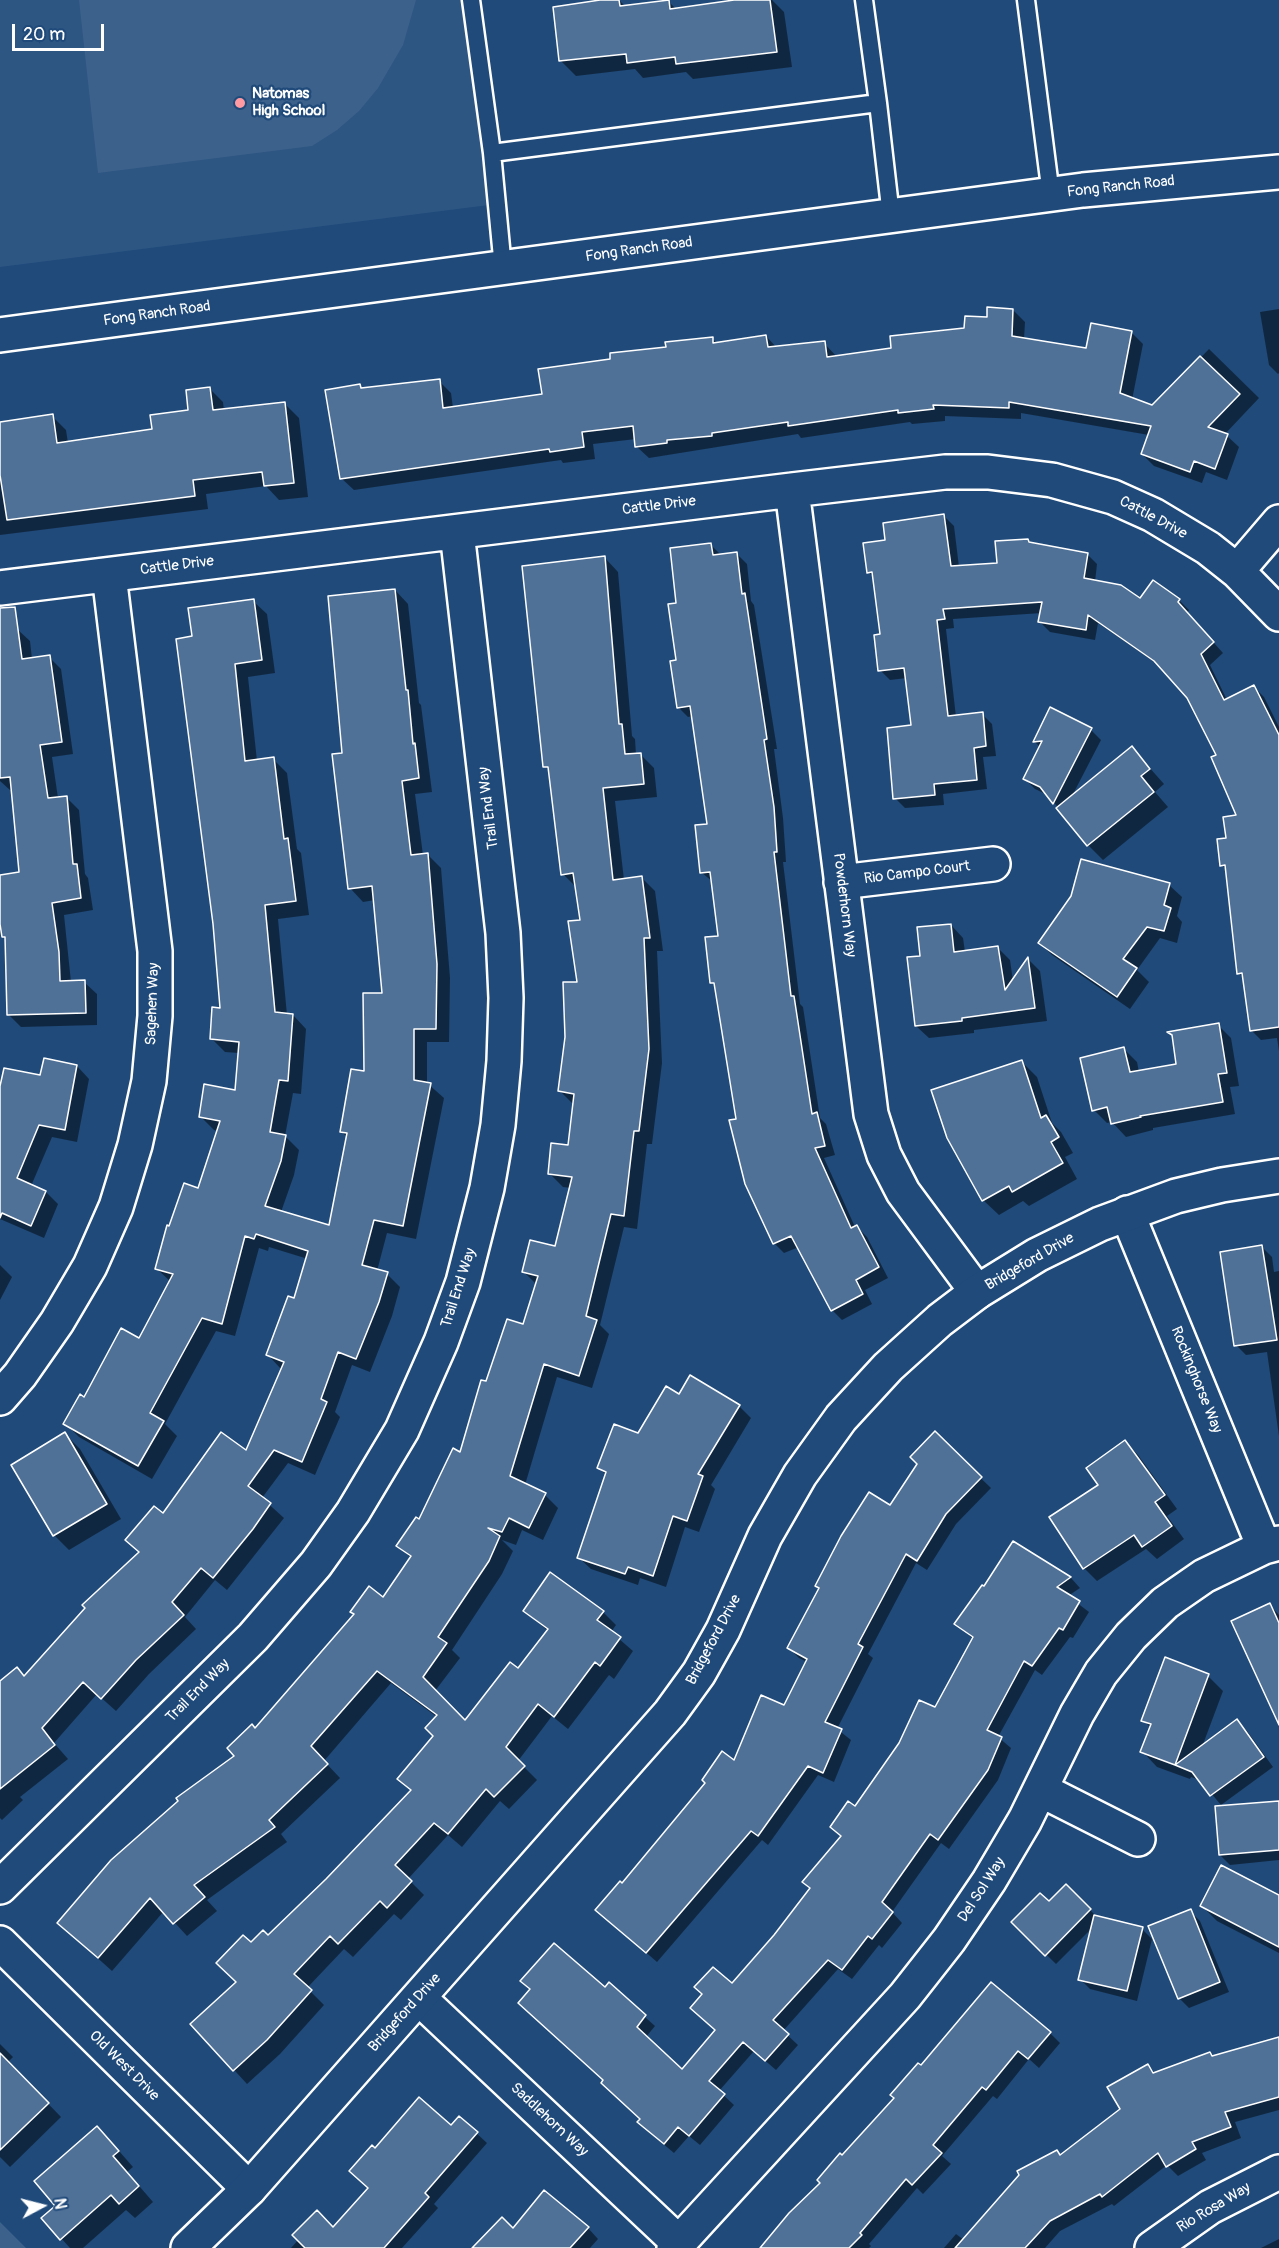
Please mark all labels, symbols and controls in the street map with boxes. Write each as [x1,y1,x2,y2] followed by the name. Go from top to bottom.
[15,12,106,50] scale bar
[23,23,65,46] text: 20 m
[252,85,325,120] place label: Natomas High School
[233,96,247,110] marker: Natomas High School
[1066,172,1176,202] street label: Fong Ranch Road
[584,234,694,266] street label: Fong Ranch Road
[102,298,212,330] street label: Fong Ranch Road
[621,493,697,519] street label: Cattle Drive
[1116,493,1190,543] street label: Cattle Drive
[139,553,215,579] street label: Cattle Drive
[475,766,503,850] street label: Trail End Way
[829,852,859,958] street label: Powderhorn Way
[863,858,971,888] street label: Rio Campo Court
[143,962,163,1046] street label: Sagehen Way
[982,1229,1078,1295] street label: Bridgeford Drive
[438,1246,480,1330] street label: Trail End Way
[1166,1324,1226,1436] street label: Rockinghorse Way
[683,1592,745,1688] street label: Bridgeford Drive
[162,1655,234,1727] street label: Trail End Way
[954,1854,1010,1926] street label: Del Sol Way
[365,1970,445,2056] street label: Bridgeford Drive
[85,2027,163,2105] street label: Old West Drive
[506,2079,592,2161] street label: Saddlehorn Way
[12,2176,72,2236] north arrow
[1174,2179,1254,2237] street label: Rio Rosa Way
[49,2197,70,2210] text: N

